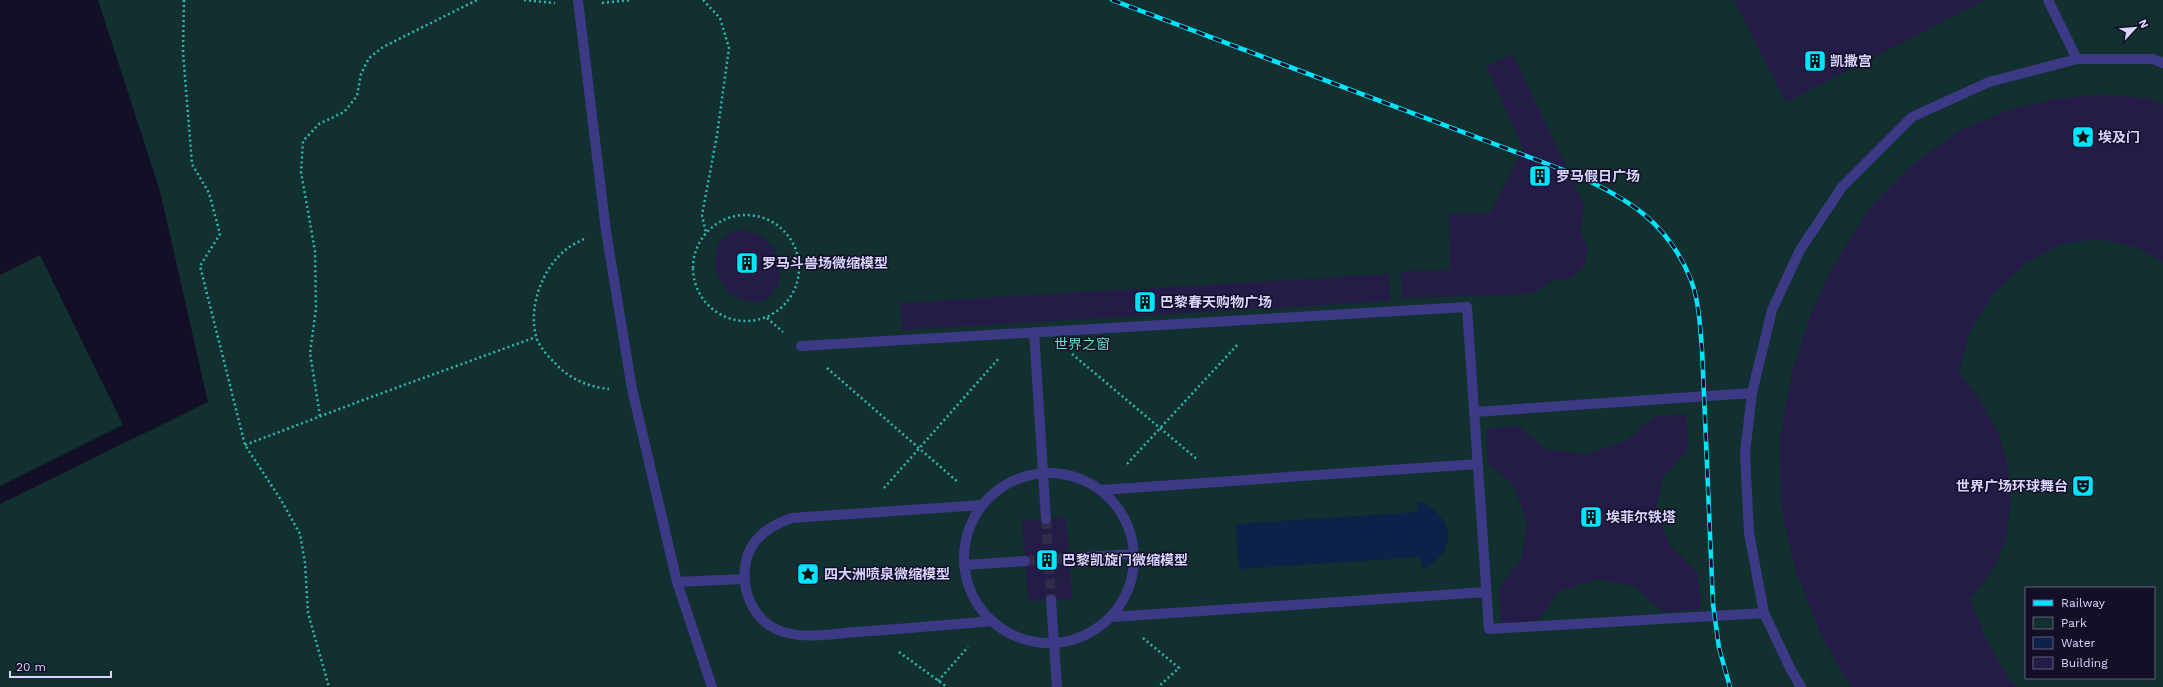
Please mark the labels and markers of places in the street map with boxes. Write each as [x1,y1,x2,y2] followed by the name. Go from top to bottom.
[1802,48,1828,74] building icon: 凯撒宫
[1830,53,1872,69] place label: 凯撒宫
[2070,124,2096,150] place icon: 埃及门
[2098,129,2140,145] place label: 埃及门
[1527,163,1553,189] building icon: 罗马假日广场
[1556,168,1640,184] place label: 罗马假日广场
[734,250,760,276] building icon: 罗马斗兽场微缩模型
[762,255,888,271] place label: 罗马斗兽场微缩模型
[1132,289,1158,315] building icon: 巴黎春天购物广场
[1160,294,1272,310] place label: 巴黎春天购物广场
[2070,473,2096,499] theatre icon: 世界广场环球舞台
[1956,478,2068,494] place label: 世界广场环球舞台
[1578,504,1604,530] building icon: 埃菲尔铁塔
[1606,509,1676,525] place label: 埃菲尔铁塔
[1034,547,1060,573] building icon: 巴黎凯旋门微缩模型
[1062,552,1188,568] place label: 巴黎凯旋门微缩模型
[795,561,821,587] place icon: 四大洲喷泉微缩模型
[824,566,950,582] place label: 四大洲喷泉微缩模型

